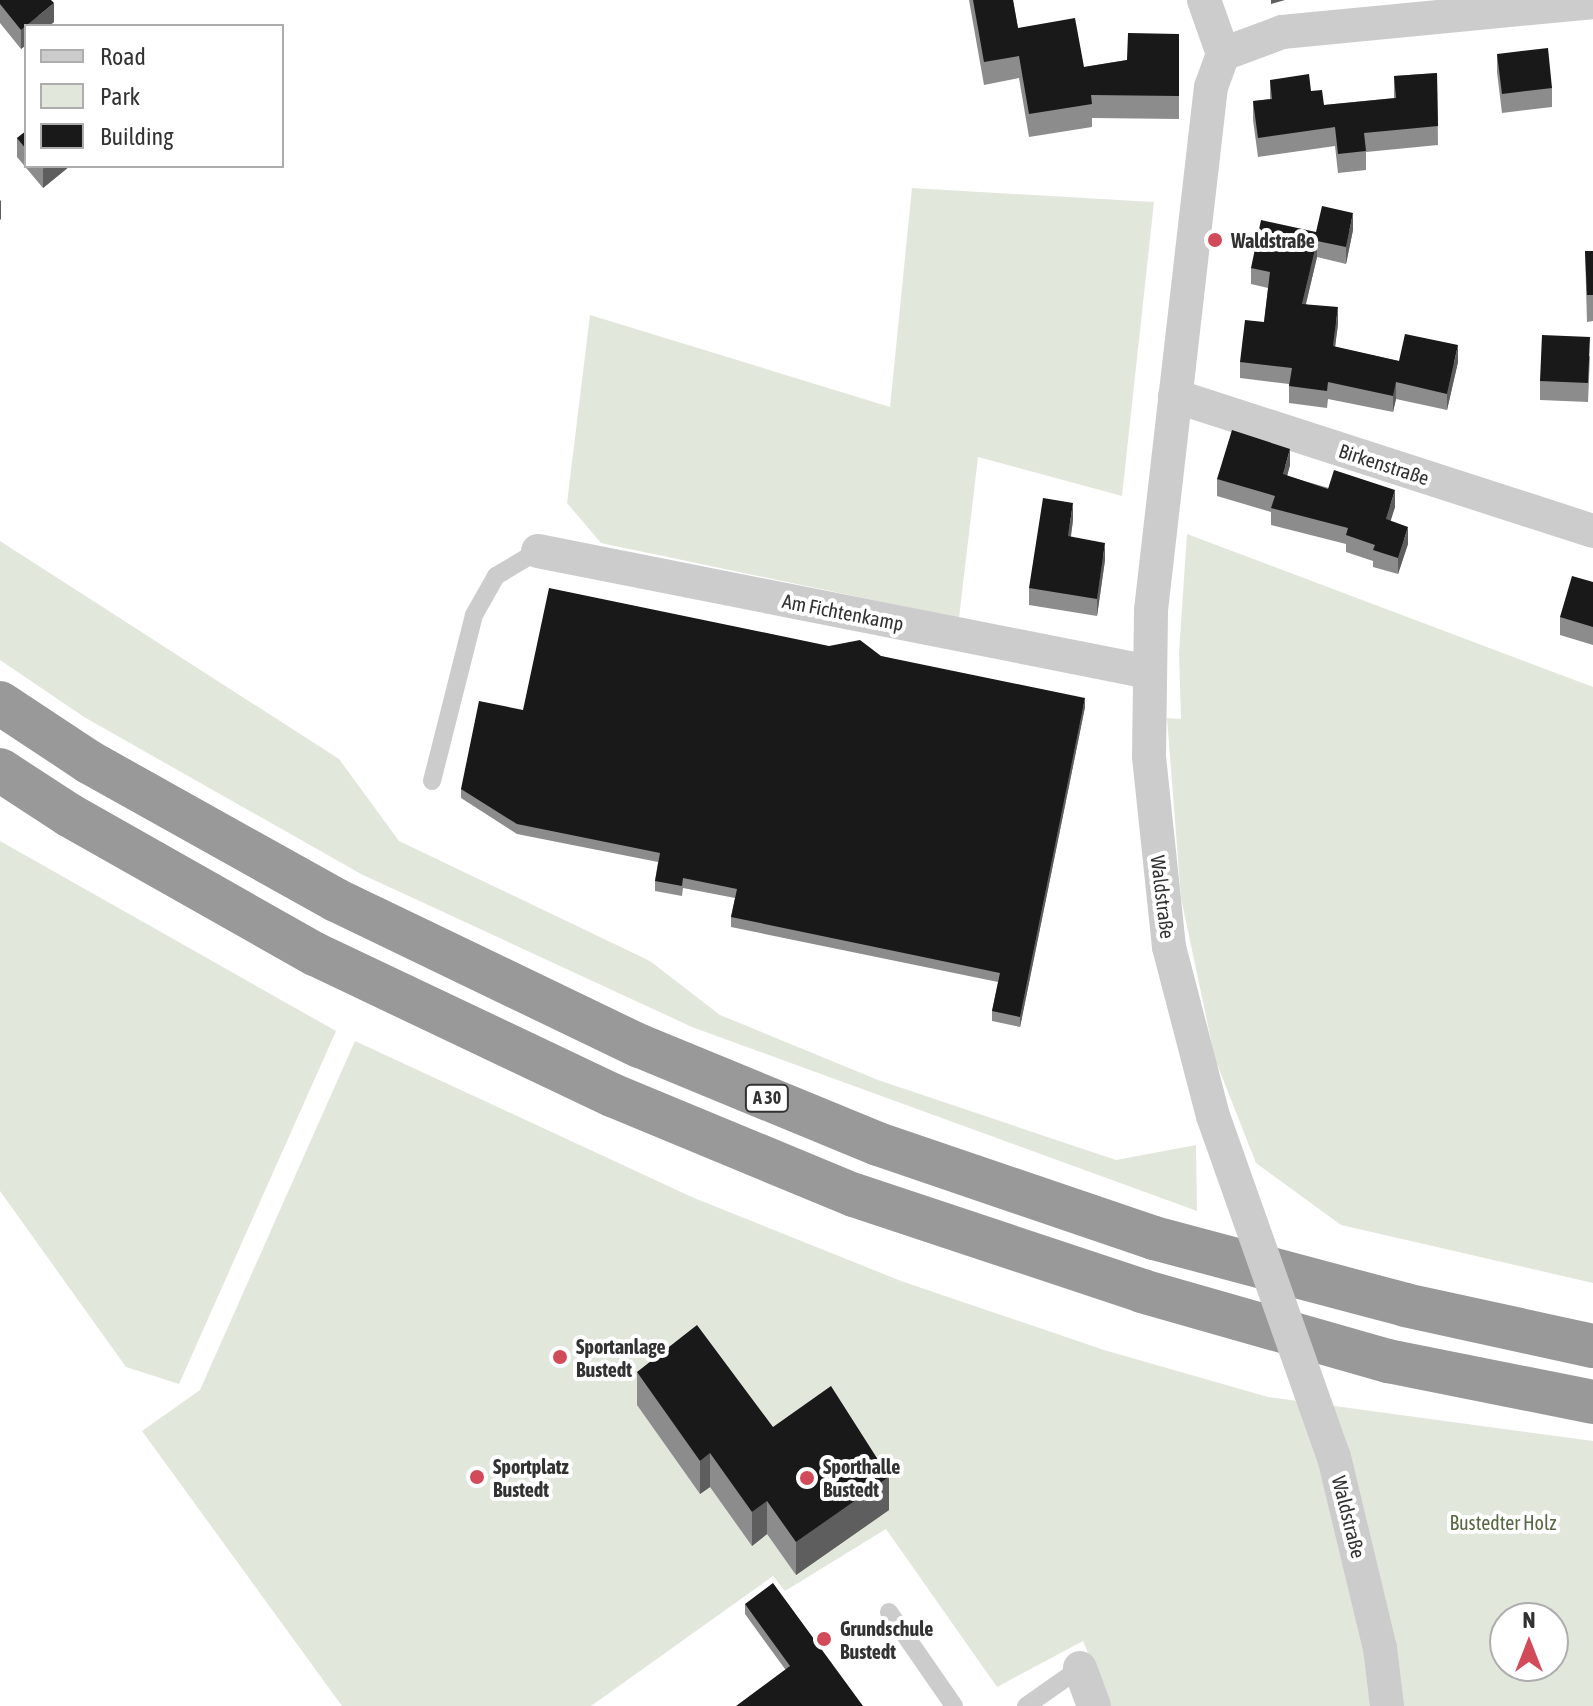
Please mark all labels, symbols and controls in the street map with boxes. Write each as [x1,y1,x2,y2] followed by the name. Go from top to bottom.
[24,24,284,168] legend
[100,43,146,70] text: Road
[100,83,140,110] text: Park
[100,123,173,150] text: Building
[1231,228,1315,252] place label: Waldstraße
[1206,231,1224,249] marker: Waldstraße
[1336,438,1432,490] street label: Birkenstraße
[780,588,906,636] street label: Am Fichtenkamp
[1146,854,1180,940] street label: Waldstraße
[743,1084,791,1112] road number: A 30
[576,1334,666,1381] place label: Sportanlage Bustedt
[551,1348,569,1366] marker: Sportanlage Bustedt
[493,1454,569,1501] place label: Sportplatz Bustedt
[823,1454,900,1501] place label: Sporthalle Bustedt
[468,1468,486,1486] marker: Sportplatz Bustedt
[798,1469,816,1487] marker: Sporthalle Bustedt
[1327,1473,1371,1561] street label: Waldstraße
[1449,1510,1557,1534] park label: Bustedter Holz
[1489,1602,1569,1682] north arrow
[1523,1607,1535,1633] text: N
[840,1616,933,1663] place label: Grundschule Bustedt
[815,1630,833,1648] marker: Grundschule Bustedt

